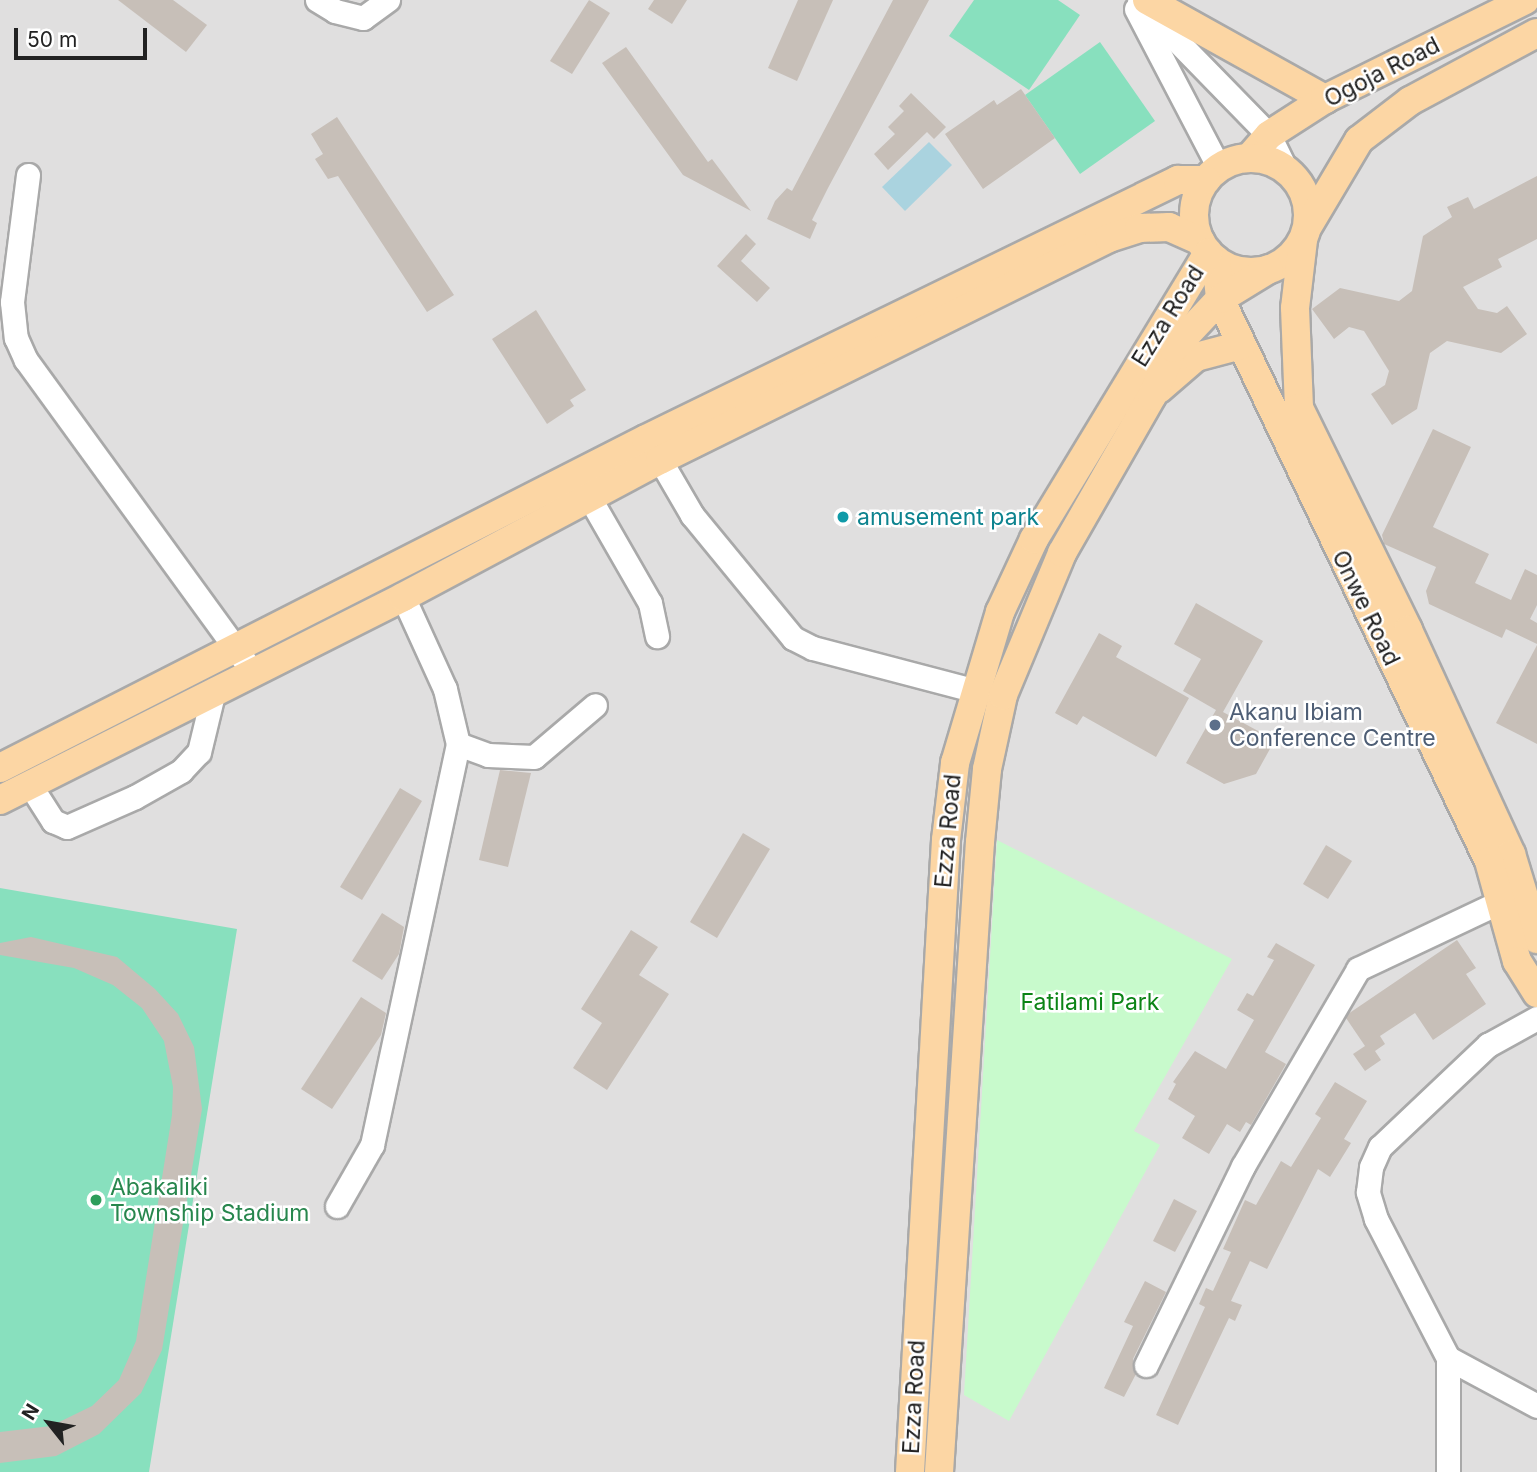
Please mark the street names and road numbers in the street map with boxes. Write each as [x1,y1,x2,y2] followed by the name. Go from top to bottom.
[1320,31,1444,113] street label: Ogoja Road
[1126,260,1210,372] street label: Ezza Road
[1326,546,1406,670] street label: Onwe Road
[929,773,967,889] street label: Ezza Road
[897,1339,931,1455] street label: Ezza Road

